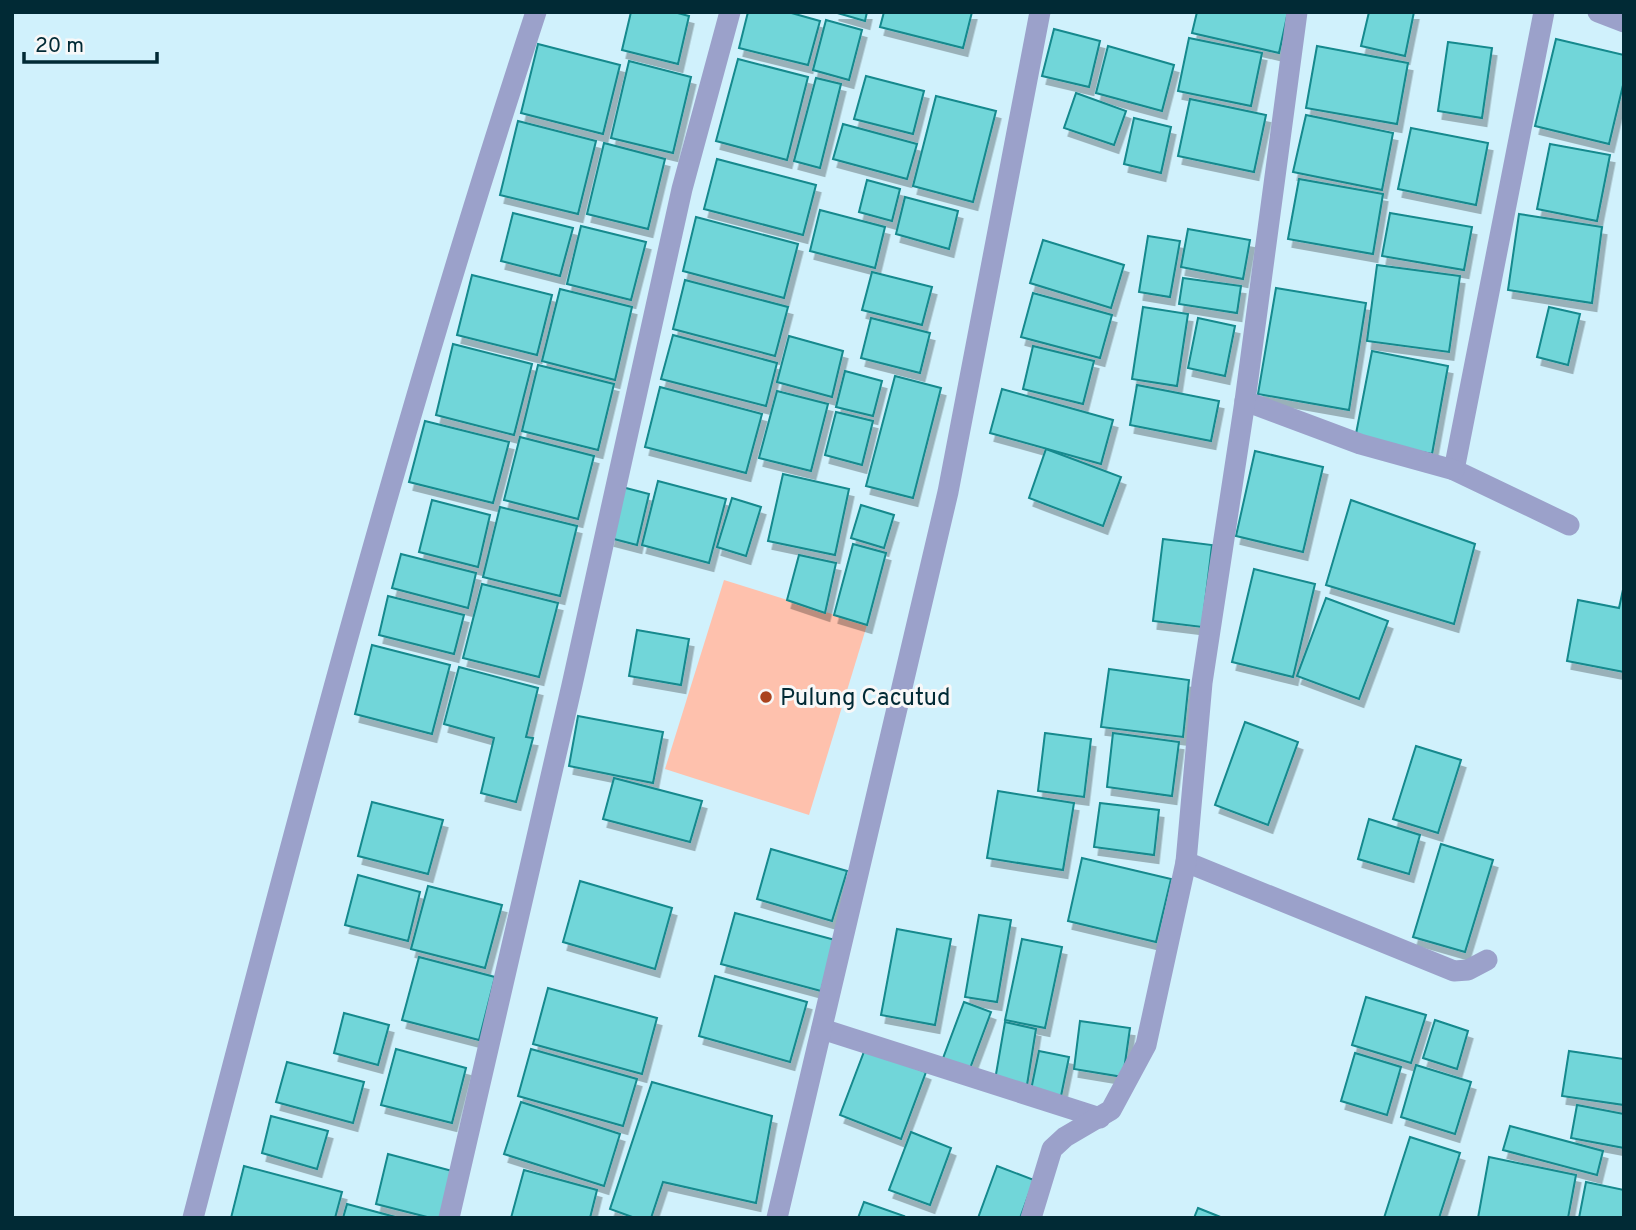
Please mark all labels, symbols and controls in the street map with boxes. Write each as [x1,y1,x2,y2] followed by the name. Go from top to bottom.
[24,21,158,65] scale bar
[35,33,84,60] text: 20 m
[780,684,950,714] place label: Pulung Cacutud
[758,689,774,705] marker: Pulung Cacutud

